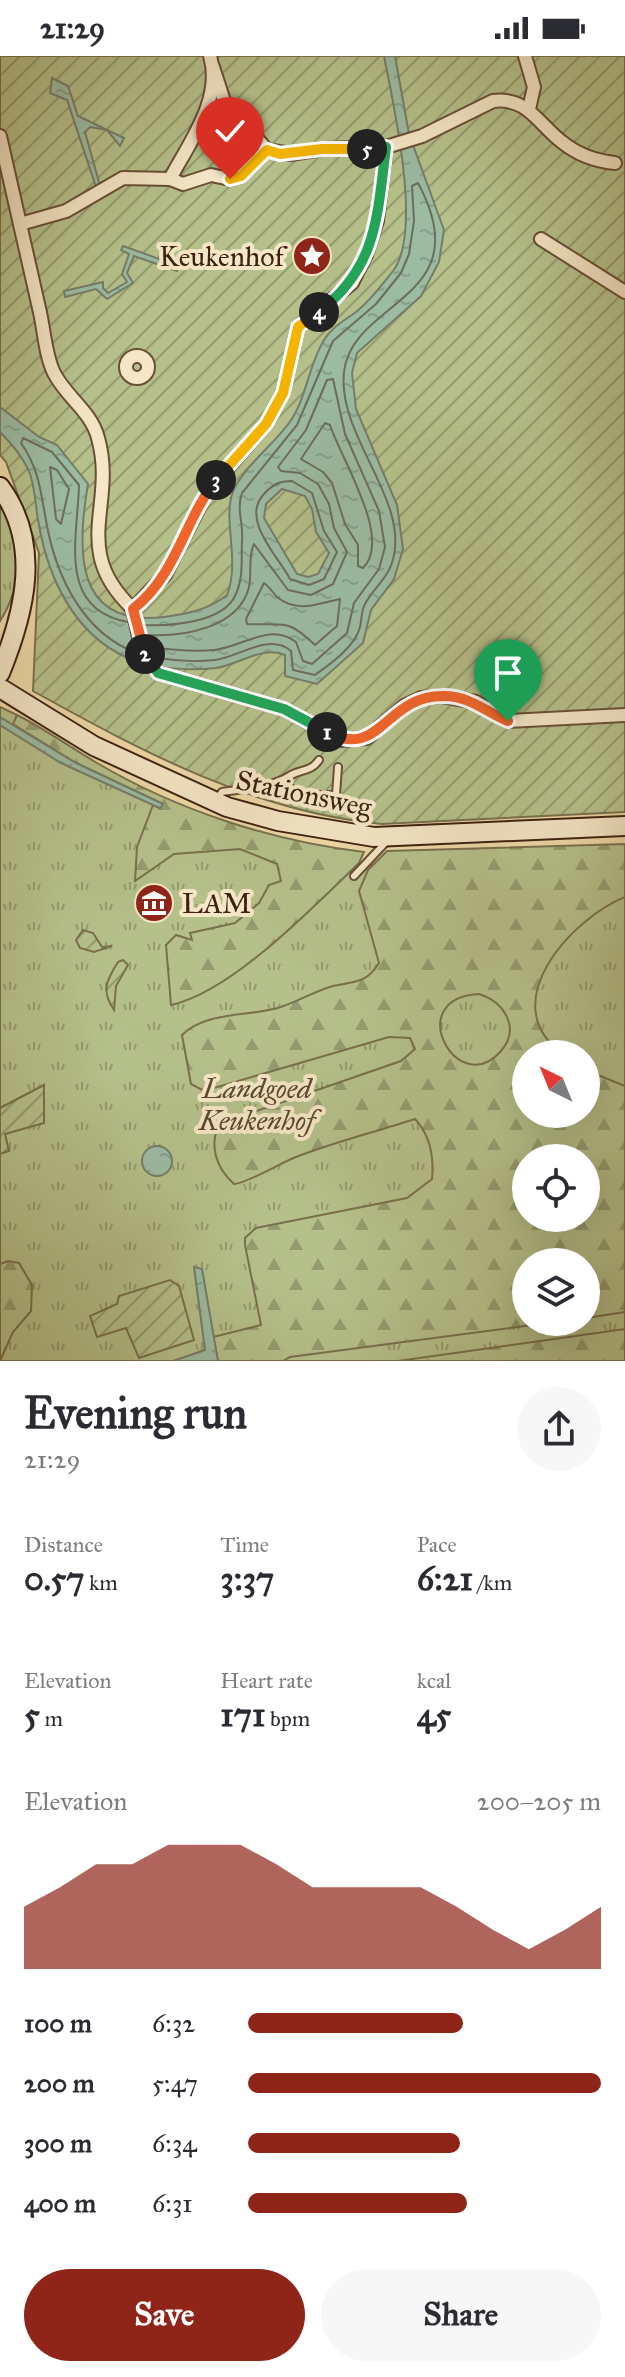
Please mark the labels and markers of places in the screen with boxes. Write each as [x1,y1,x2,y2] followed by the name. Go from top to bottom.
[196,97,264,179] pin
[347,129,387,169] pin: 5
[291,235,333,277] place icon: Keukenhof
[159,239,289,274] place label: Keukenhof
[299,292,339,332] pin: 4
[196,460,236,500] pin: 3
[125,634,165,674] pin: 2
[474,639,542,721] pin
[307,712,347,752] pin: 1
[133,882,175,924] museum icon: LAM
[182,886,251,921] place label: LAM

